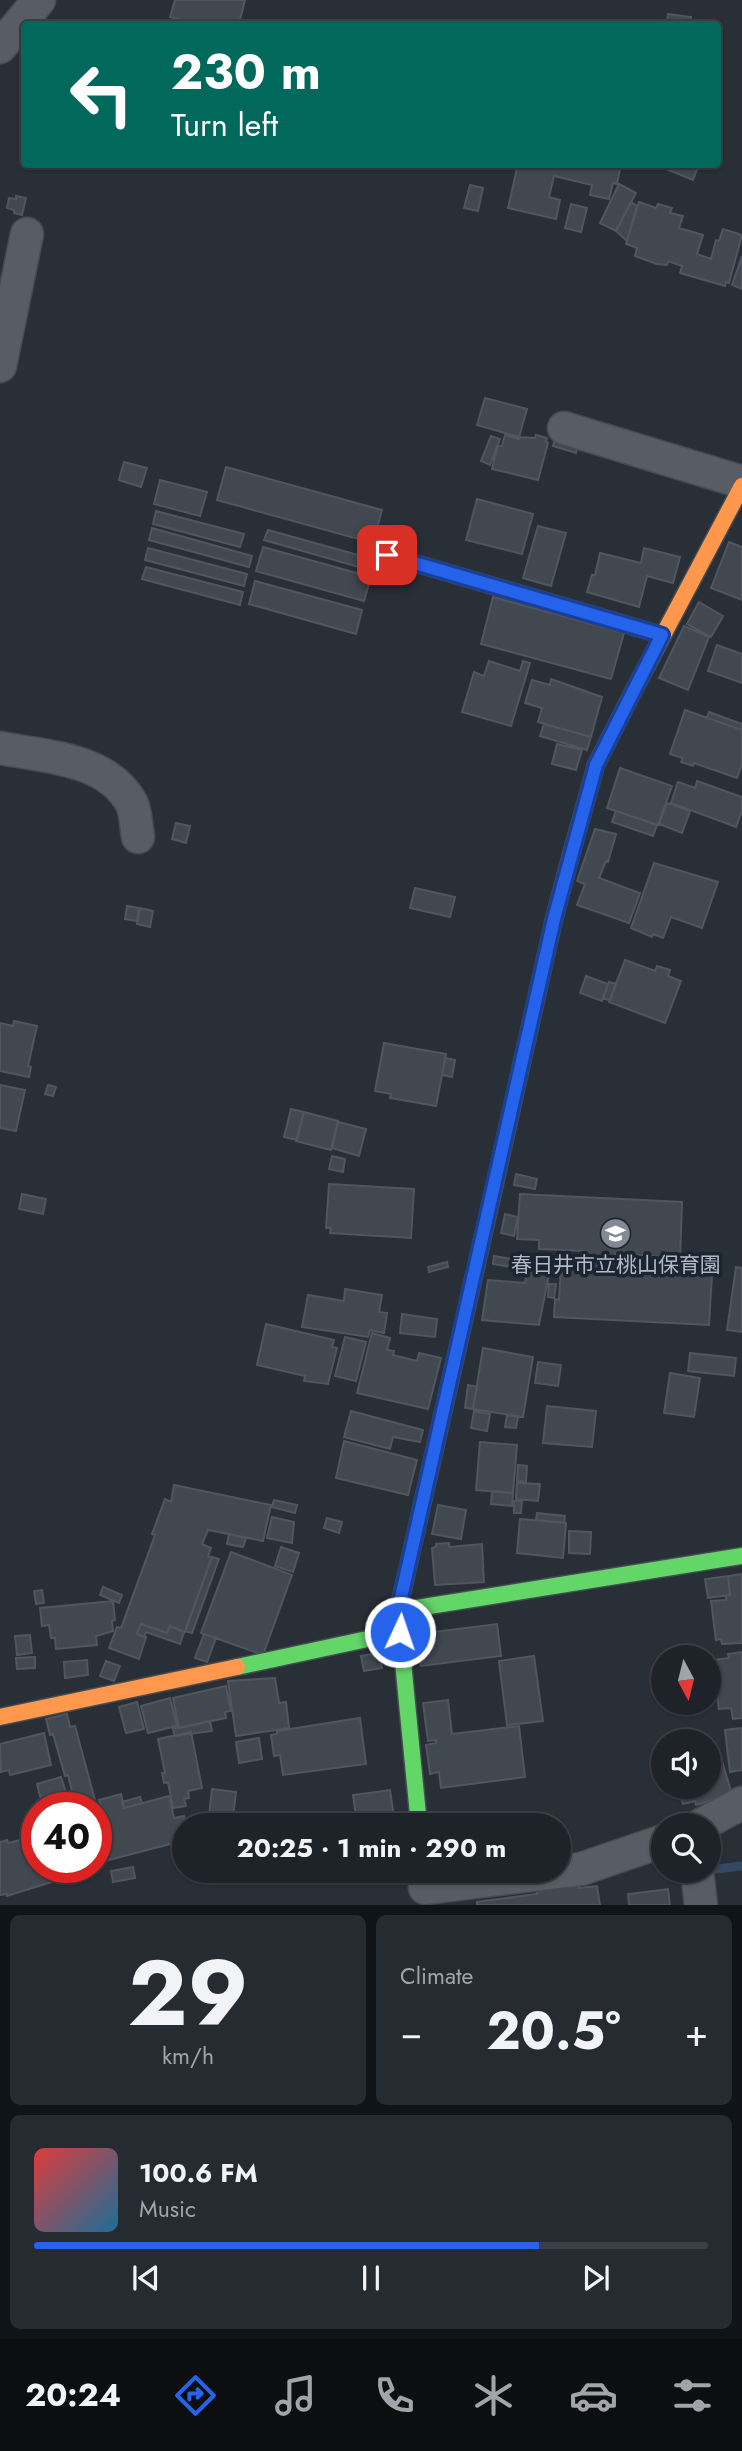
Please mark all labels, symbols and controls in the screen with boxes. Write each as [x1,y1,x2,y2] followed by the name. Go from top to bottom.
[171,37,321,107] text: 230 m
[56,49,147,140] icon: left
[171,102,278,148] text: Turn left
[357,525,417,585] pin
[368,536,406,574] icon: arrive
[599,1216,633,1250] school or university icon: 春日井市立桃山保育園
[511,1250,721,1280] place label: 春日井市立桃山保育園
[363,1595,437,1669] position arrow
[651,1645,721,1715] north arrow
[651,1645,721,1883] map controls
[651,1729,721,1799] button: sound
[21,1792,112,1883] speed limit sign: 40
[651,1813,721,1883] button: search
[237,1829,506,1867] text: 20:25 · 1 min · 290 m
[128,1928,248,2059] text: 29
[400,1959,473,1993] text: Climate
[486,1993,621,2069] text: 20.5°
[400,2005,422,2060] text: −
[685,2005,708,2060] text: +
[162,2039,214,2073] text: km/h
[139,2154,258,2192] text: 100.6 FM
[139,2192,196,2226] text: Music
[127,2259,165,2297] icon: previous
[352,2259,390,2297] icon: pause
[577,2259,615,2297] icon: next
[171,2371,220,2420] icon: directions
[271,2371,320,2420] icon: music
[370,2371,419,2420] icon: phone
[469,2371,518,2420] icon: climate
[569,2371,618,2420] icon: car
[668,2371,717,2420] icon: filters
[25,2372,121,2418] text: 20:24

